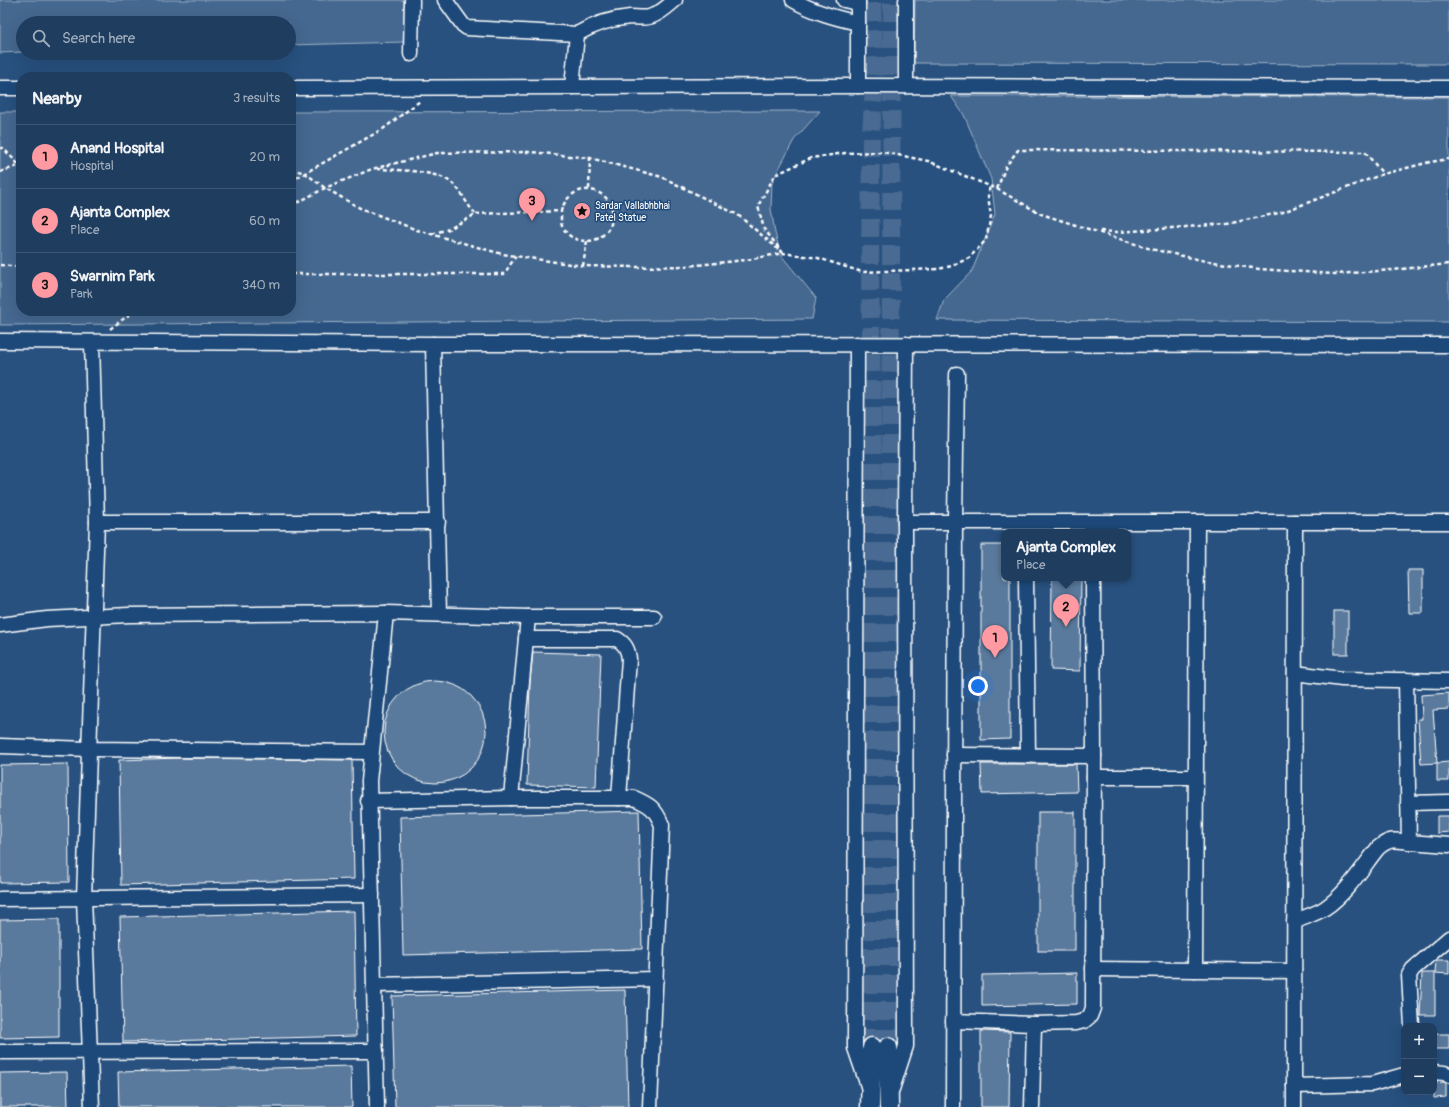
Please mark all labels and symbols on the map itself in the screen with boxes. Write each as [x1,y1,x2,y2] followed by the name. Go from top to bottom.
[519,188,545,221] pin: 3
[595,200,670,224] place label: Sardar Vallabhbhai Patel Statue
[572,201,592,221] place icon: Sardar Vallabhbhai Patel Statue
[1053,594,1079,627] pin: 2
[982,625,1008,658] pin: 1
[968,676,988,696] your location

